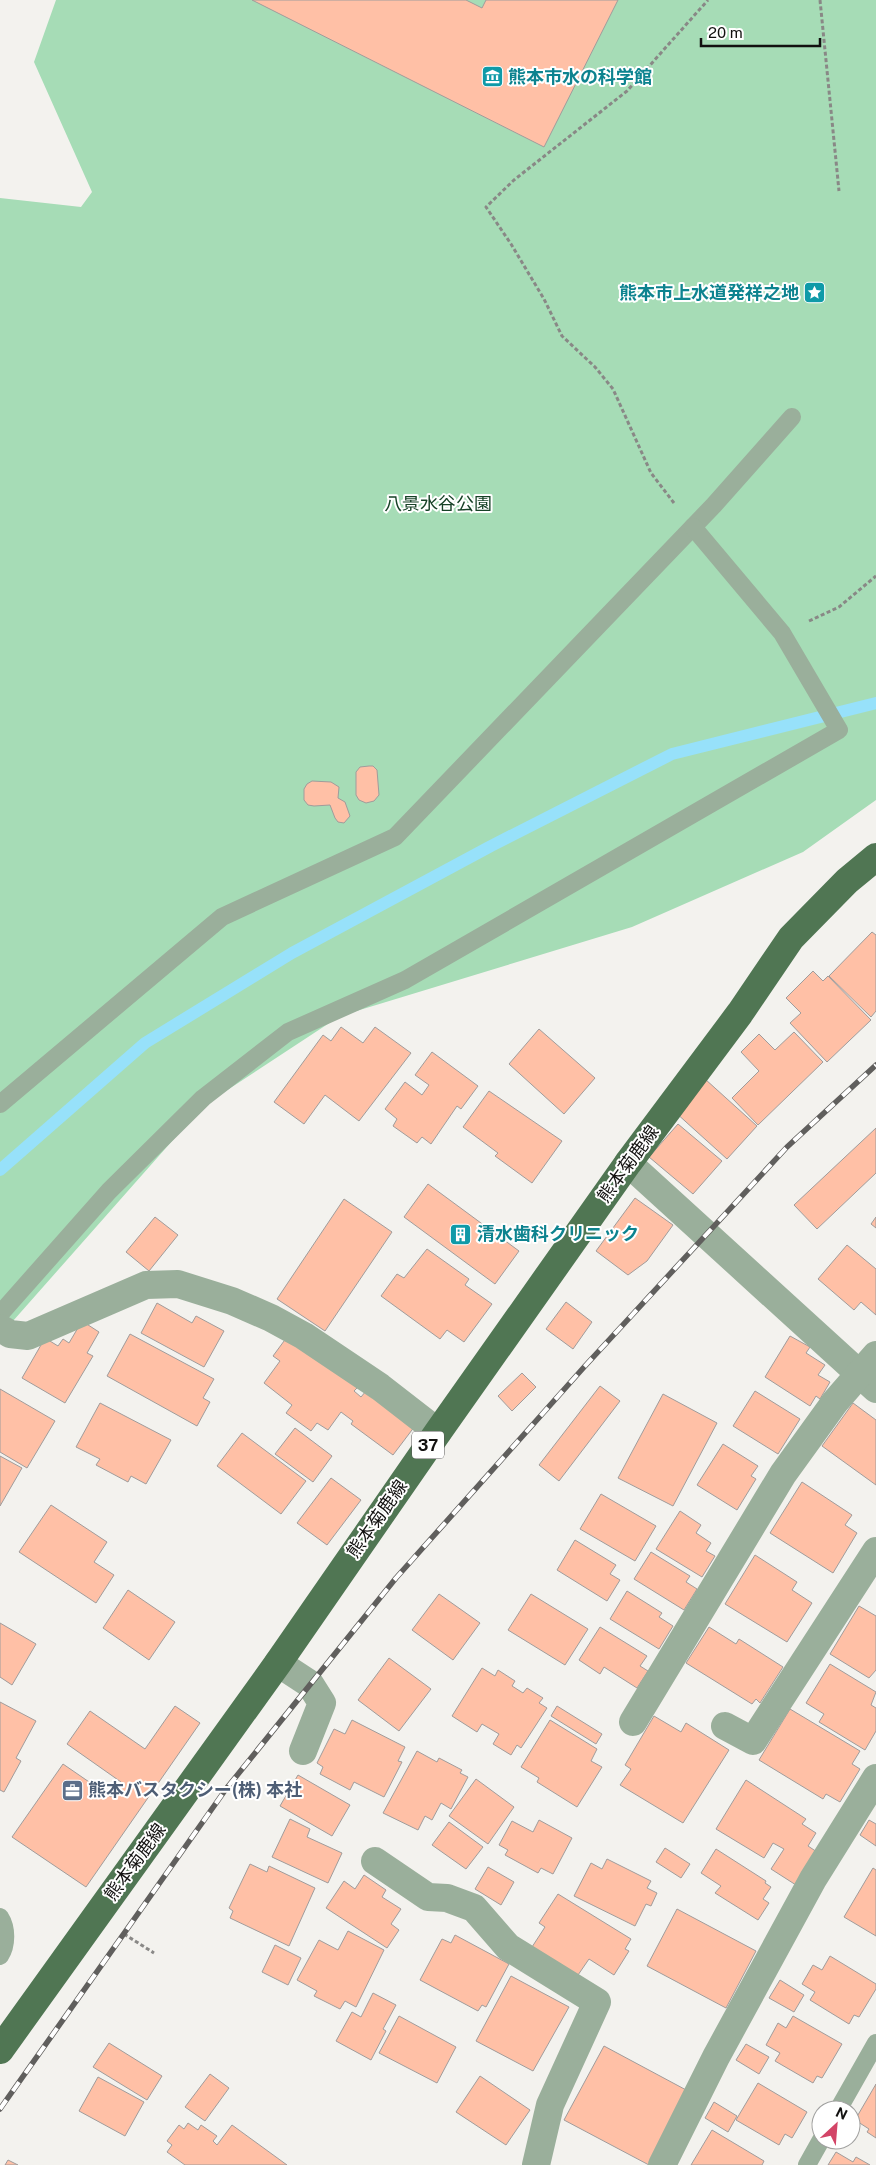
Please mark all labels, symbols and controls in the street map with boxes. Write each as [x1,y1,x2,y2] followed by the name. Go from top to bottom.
[701,15,820,47] scale bar
[708,24,743,41] text: 20 m
[480,65,504,89] museum icon: 熊本市水の科学館
[508,66,652,87] place label: 熊本市水の科学館
[803,281,827,305] place icon: 熊本市上水道発祥之地
[619,282,799,303] place label: 熊本市上水道発祥之地
[384,493,492,514] park label: 八景水谷公園
[593,1121,663,1206] street label: 熊本菊鹿線
[449,1222,473,1246] building icon: 清水歯科クリニック
[477,1223,639,1244] place label: 清水歯科クリニック
[412,1432,444,1458] road number: 37
[342,1476,411,1562] street label: 熊本菊鹿線
[60,1778,84,1802] office icon: 熊本バスタクシー(株) 本社
[88,1779,302,1800] place label: 熊本バスタクシー(株) 本社
[100,1819,170,1904] street label: 熊本菊鹿線
[811,2100,861,2150] north arrow
[833,2104,850,2123] text: N

